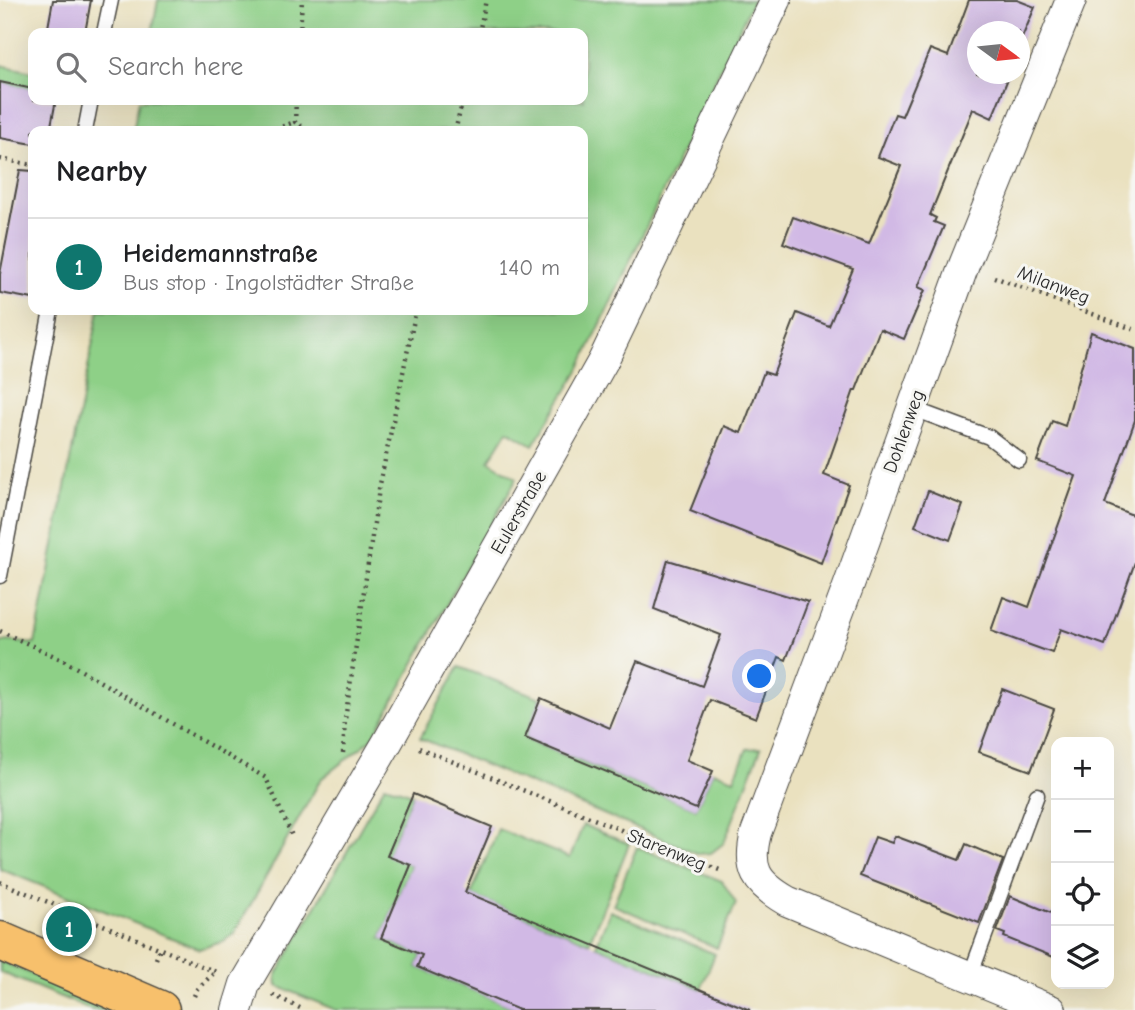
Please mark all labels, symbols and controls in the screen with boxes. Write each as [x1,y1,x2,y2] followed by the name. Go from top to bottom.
[967,21,1030,84] north arrow
[28,28,588,105] search box
[52,48,90,86] icon: search
[108,52,243,82] text: Search here
[56,154,147,189] text: Nearby
[123,239,318,269] text: Heidemannstraße
[74,254,84,281] text: 1
[499,254,560,281] text: 140 m
[1015,261,1093,309] street label: Milanweg
[123,269,414,296] text: Bus stop · Ingolstädter Straße
[879,387,929,476] street label: Dohlenweg
[486,467,551,558] street label: Eulerstraße
[742,659,776,693] your location
[1051,737,1114,989] map controls
[1051,737,1114,800] button: +
[1051,800,1114,863] button: −
[624,824,709,876] street label: Starenweg
[1051,863,1114,926] button: locate
[46,903,92,955] pin: 1
[1051,926,1114,989] button: layers

